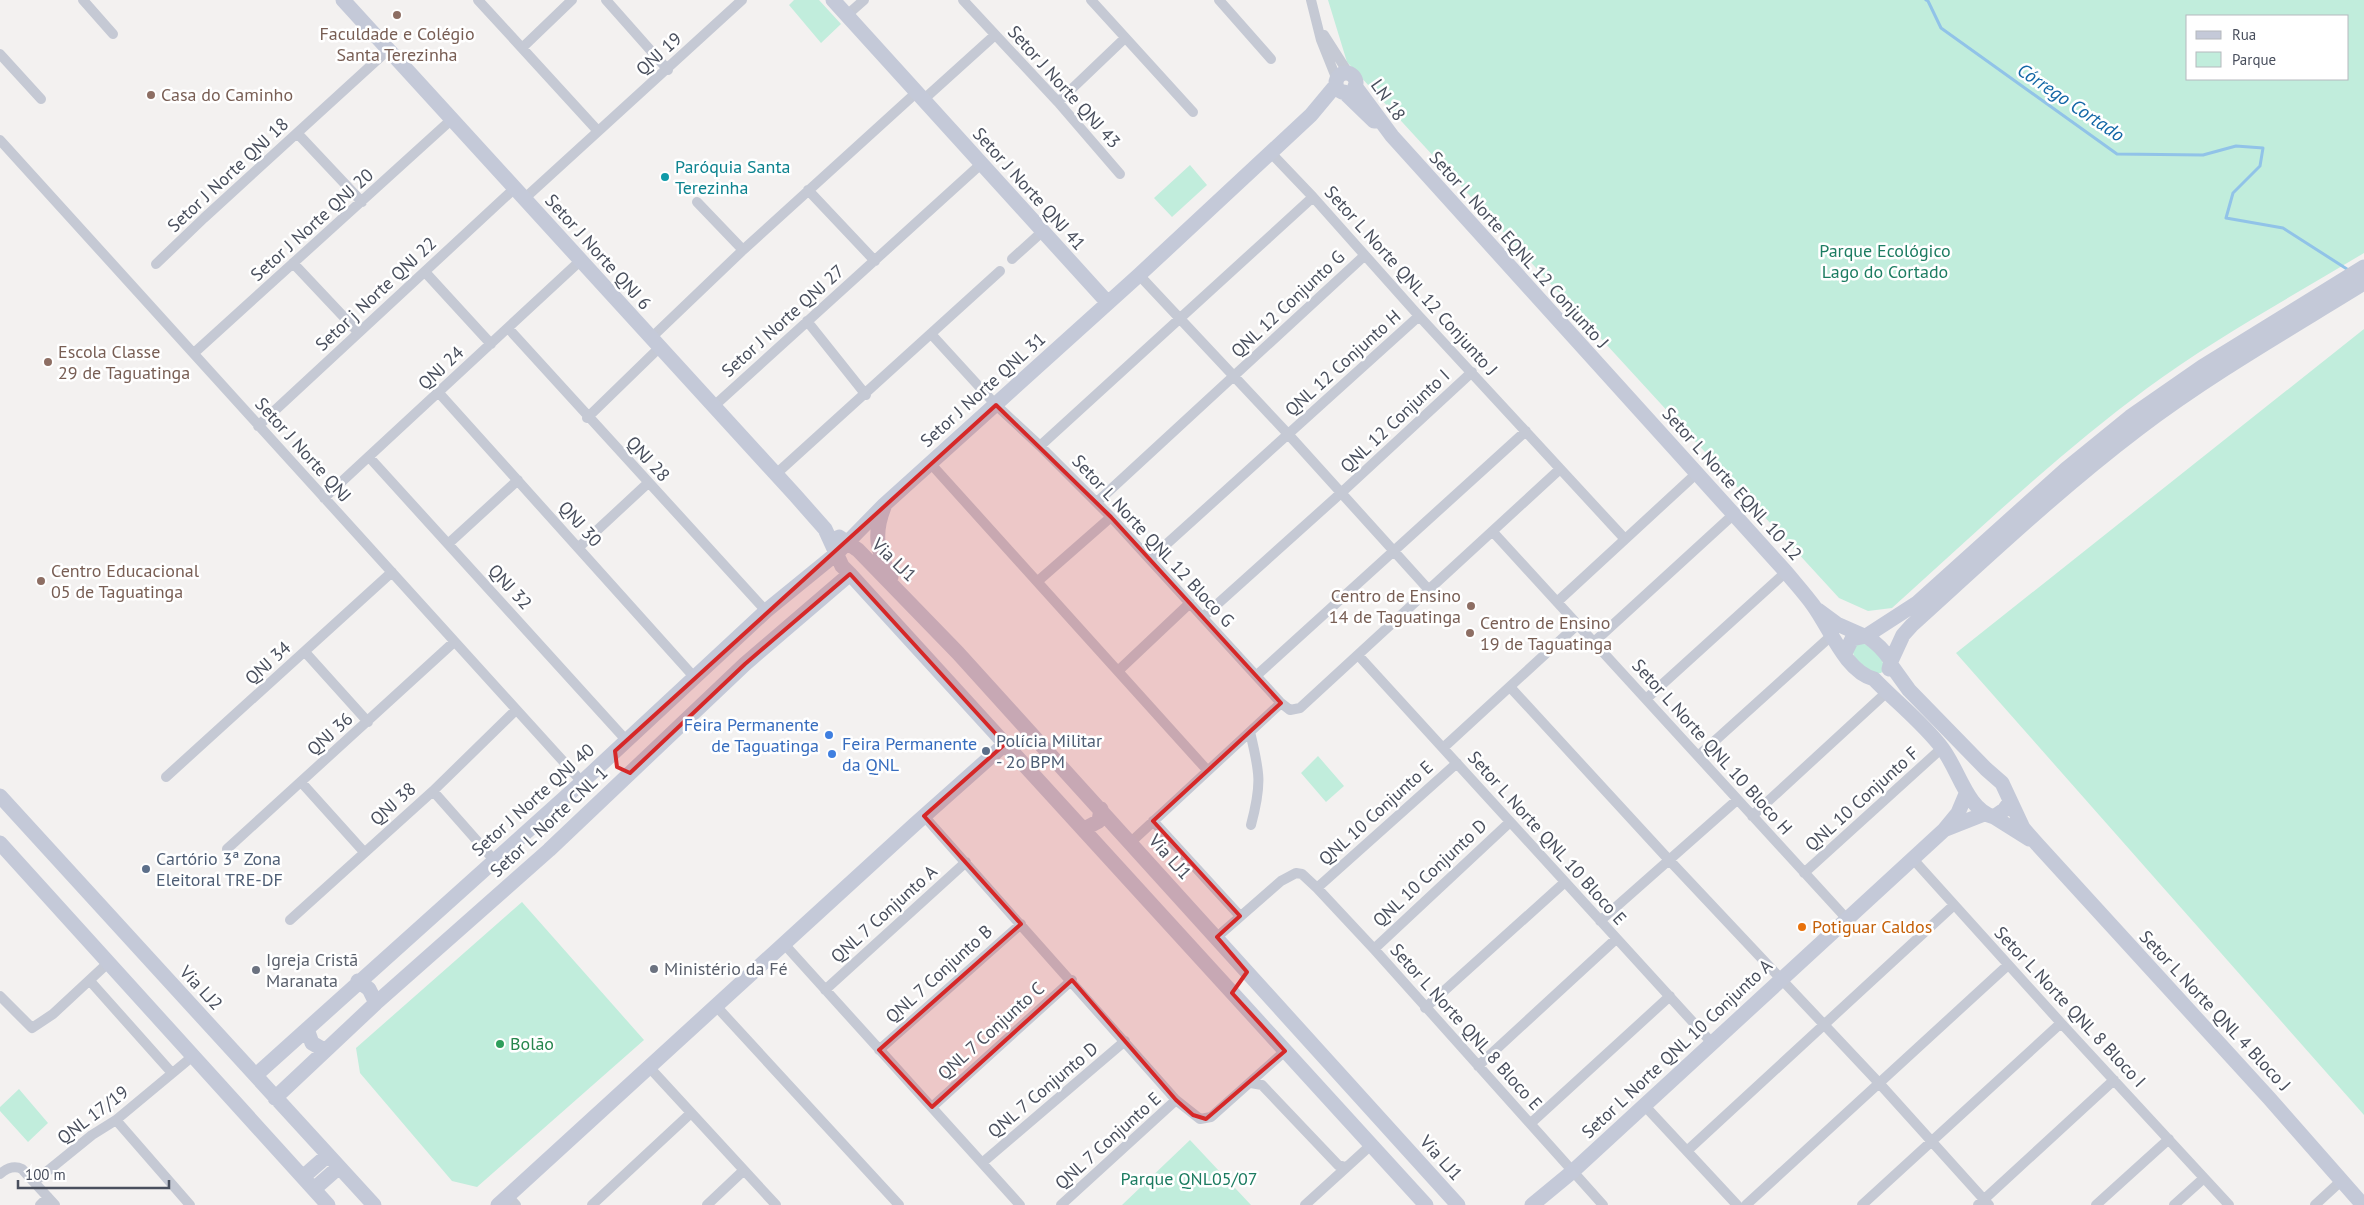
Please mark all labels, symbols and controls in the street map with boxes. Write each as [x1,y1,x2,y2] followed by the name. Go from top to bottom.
[391,9,403,21] marker: Faculdade e Colégio Santa Terezinha
[2186,15,2349,80] legend
[1003,20,1126,153] street label: Setor J Norte QNJ 43
[319,22,475,66] place label: Faculdade e Colégio Santa Terezinha
[2232,25,2256,44] text: Rua
[631,27,686,80] street label: QNJ 19
[2232,50,2276,69] text: Parque
[2013,57,2129,147] water label: Córrego Cortado
[1366,74,1411,125] street label: LN 18
[161,83,293,106] place label: Casa do Caminho
[145,89,157,101] marker: Casa do Caminho
[162,112,293,237] street label: Setor J Norte QNJ 18
[968,122,1091,255] street label: Setor J Norte QNJ 41
[1425,146,1614,353] street label: Setor L Norte EQNL 12 Conjunto J
[675,155,790,199] place label: Paróquia Santa Terezinha
[245,163,378,286] street label: Setor J Norte QNJ 20
[659,171,671,183] marker: Paróquia Santa Terezinha
[1320,181,1503,381] street label: Setor L Norte QNL 12 Conjunto J
[540,189,656,314] street label: Setor J Norte QNJ 6
[310,232,441,356] street label: Setor j Norte QNJ 22
[1819,239,1951,283] park label: Parque Ecológico Lago do Cortado
[1226,245,1349,362] street label: QNL 12 Conjunto G
[716,259,849,382] street label: Setor J Norte QNJ 27
[1280,305,1405,421] street label: QNL 12 Conjunto H
[915,327,1050,452] street label: Setor J Norte QNL 31
[58,340,190,384] place label: Escola Classe 29 de Taguatinga
[413,341,468,394] street label: QNJ 24
[42,356,54,368] marker: Escola Classe 29 de Taguatinga
[1335,364,1454,477] street label: QNL 12 Conjunto I
[250,392,356,507] street label: Setor J Norte QNJ
[1657,402,1807,565] street label: Setor L Norte EQNL 10 12
[622,431,675,486] street label: QNJ 28
[1067,450,1239,632] street label: Setor L Norte QNL 12 Bloco G
[554,496,607,552] street label: QNJ 30
[867,532,921,586] street label: Via LJ1
[51,559,200,603] place label: Centro Educacional 05 de Taguatinga
[484,559,537,614] street label: QNJ 32
[35,575,47,587] marker: Centro Educacional 05 de Taguatinga
[1329,584,1461,628] place label: Centro de Ensino 14 de Taguatinga
[1465,600,1477,612] marker: Centro de Ensino 14 de Taguatinga
[1480,611,1612,655] place label: Centro de Ensino 19 de Taguatinga
[1464,627,1476,639] marker: Centro de Ensino 19 de Taguatinga
[240,636,296,689] street label: QNJ 34
[1627,654,1797,839] street label: Setor L Norte QNL 10 Bloco H
[302,707,357,760] street label: QNJ 36
[684,713,819,757] place label: Feira Permanente de Taguatinga
[823,729,835,741] marker: Feira Permanente de Taguatinga
[996,729,1102,773] place label: Polícia Militar - 2o BPM
[842,732,977,776] place label: Feira Permanente da QNL
[466,738,599,861] street label: Setor J Norte QNJ 40
[1800,741,1923,856] street label: QNL 10 Conjunto F
[980,745,992,757] marker: Polícia Militar - 2o BPM
[1463,746,1632,929] street label: Setor L Norte QNL 10 Bloco E
[826,748,838,760] marker: Feira Permanente da QNL
[1314,755,1438,870] street label: QNL 10 Conjunto E
[485,761,612,882] street label: Setor L Norte CNL 1
[365,777,420,830] street label: QNJ 38
[1368,814,1492,931] street label: QNL 10 Conjunto D
[1143,828,1197,884] street label: Via LJ1
[156,847,283,891] place label: Cartório 3ª Zona Eleitoral TRE-DF
[826,860,942,967] street label: QNL 7 Conjunto A
[140,863,152,875] marker: Cartório 3ª Zona Eleitoral TRE-DF
[1812,915,1932,938] place label: Potiguar Caldos
[881,920,997,1028] street label: QNL 7 Conjunto B
[1796,921,1808,933] marker: Potiguar Caldos
[1990,921,2151,1092] street label: Setor L Norte QNL 8 Bloco I
[2135,925,2296,1096] street label: Setor L Norte QNL 4 Bloco J
[1385,939,1547,1115] street label: Setor L Norte QNL 8 Bloco E
[266,948,358,992] place label: Igreja Cristã Maranata
[1576,954,1777,1143] street label: Setor L Norte QNL 10 Conjunto A
[664,957,788,980] place label: Ministério da Fé
[174,960,228,1015] street label: Via LJ2
[648,963,660,975] marker: Ministério da Fé
[250,964,262,976] marker: Igreja Cristã Maranata
[933,977,1049,1085] street label: QNL 7 Conjunto C
[510,1032,554,1055] place label: Bolão
[983,1037,1103,1142] street label: QNL 7 Conjunto D
[494,1038,506,1050] marker: Bolão
[52,1080,133,1149] street label: QNL 17/19
[1050,1087,1165,1194] street label: QNL 7 Conjunto E
[1414,1129,1468,1185] street label: Via LJ1
[18,1158,169,1190] scale bar
[25,1165,66,1184] text: 100 m
[1120,1167,1258,1190] park label: Parque QNL05/07

